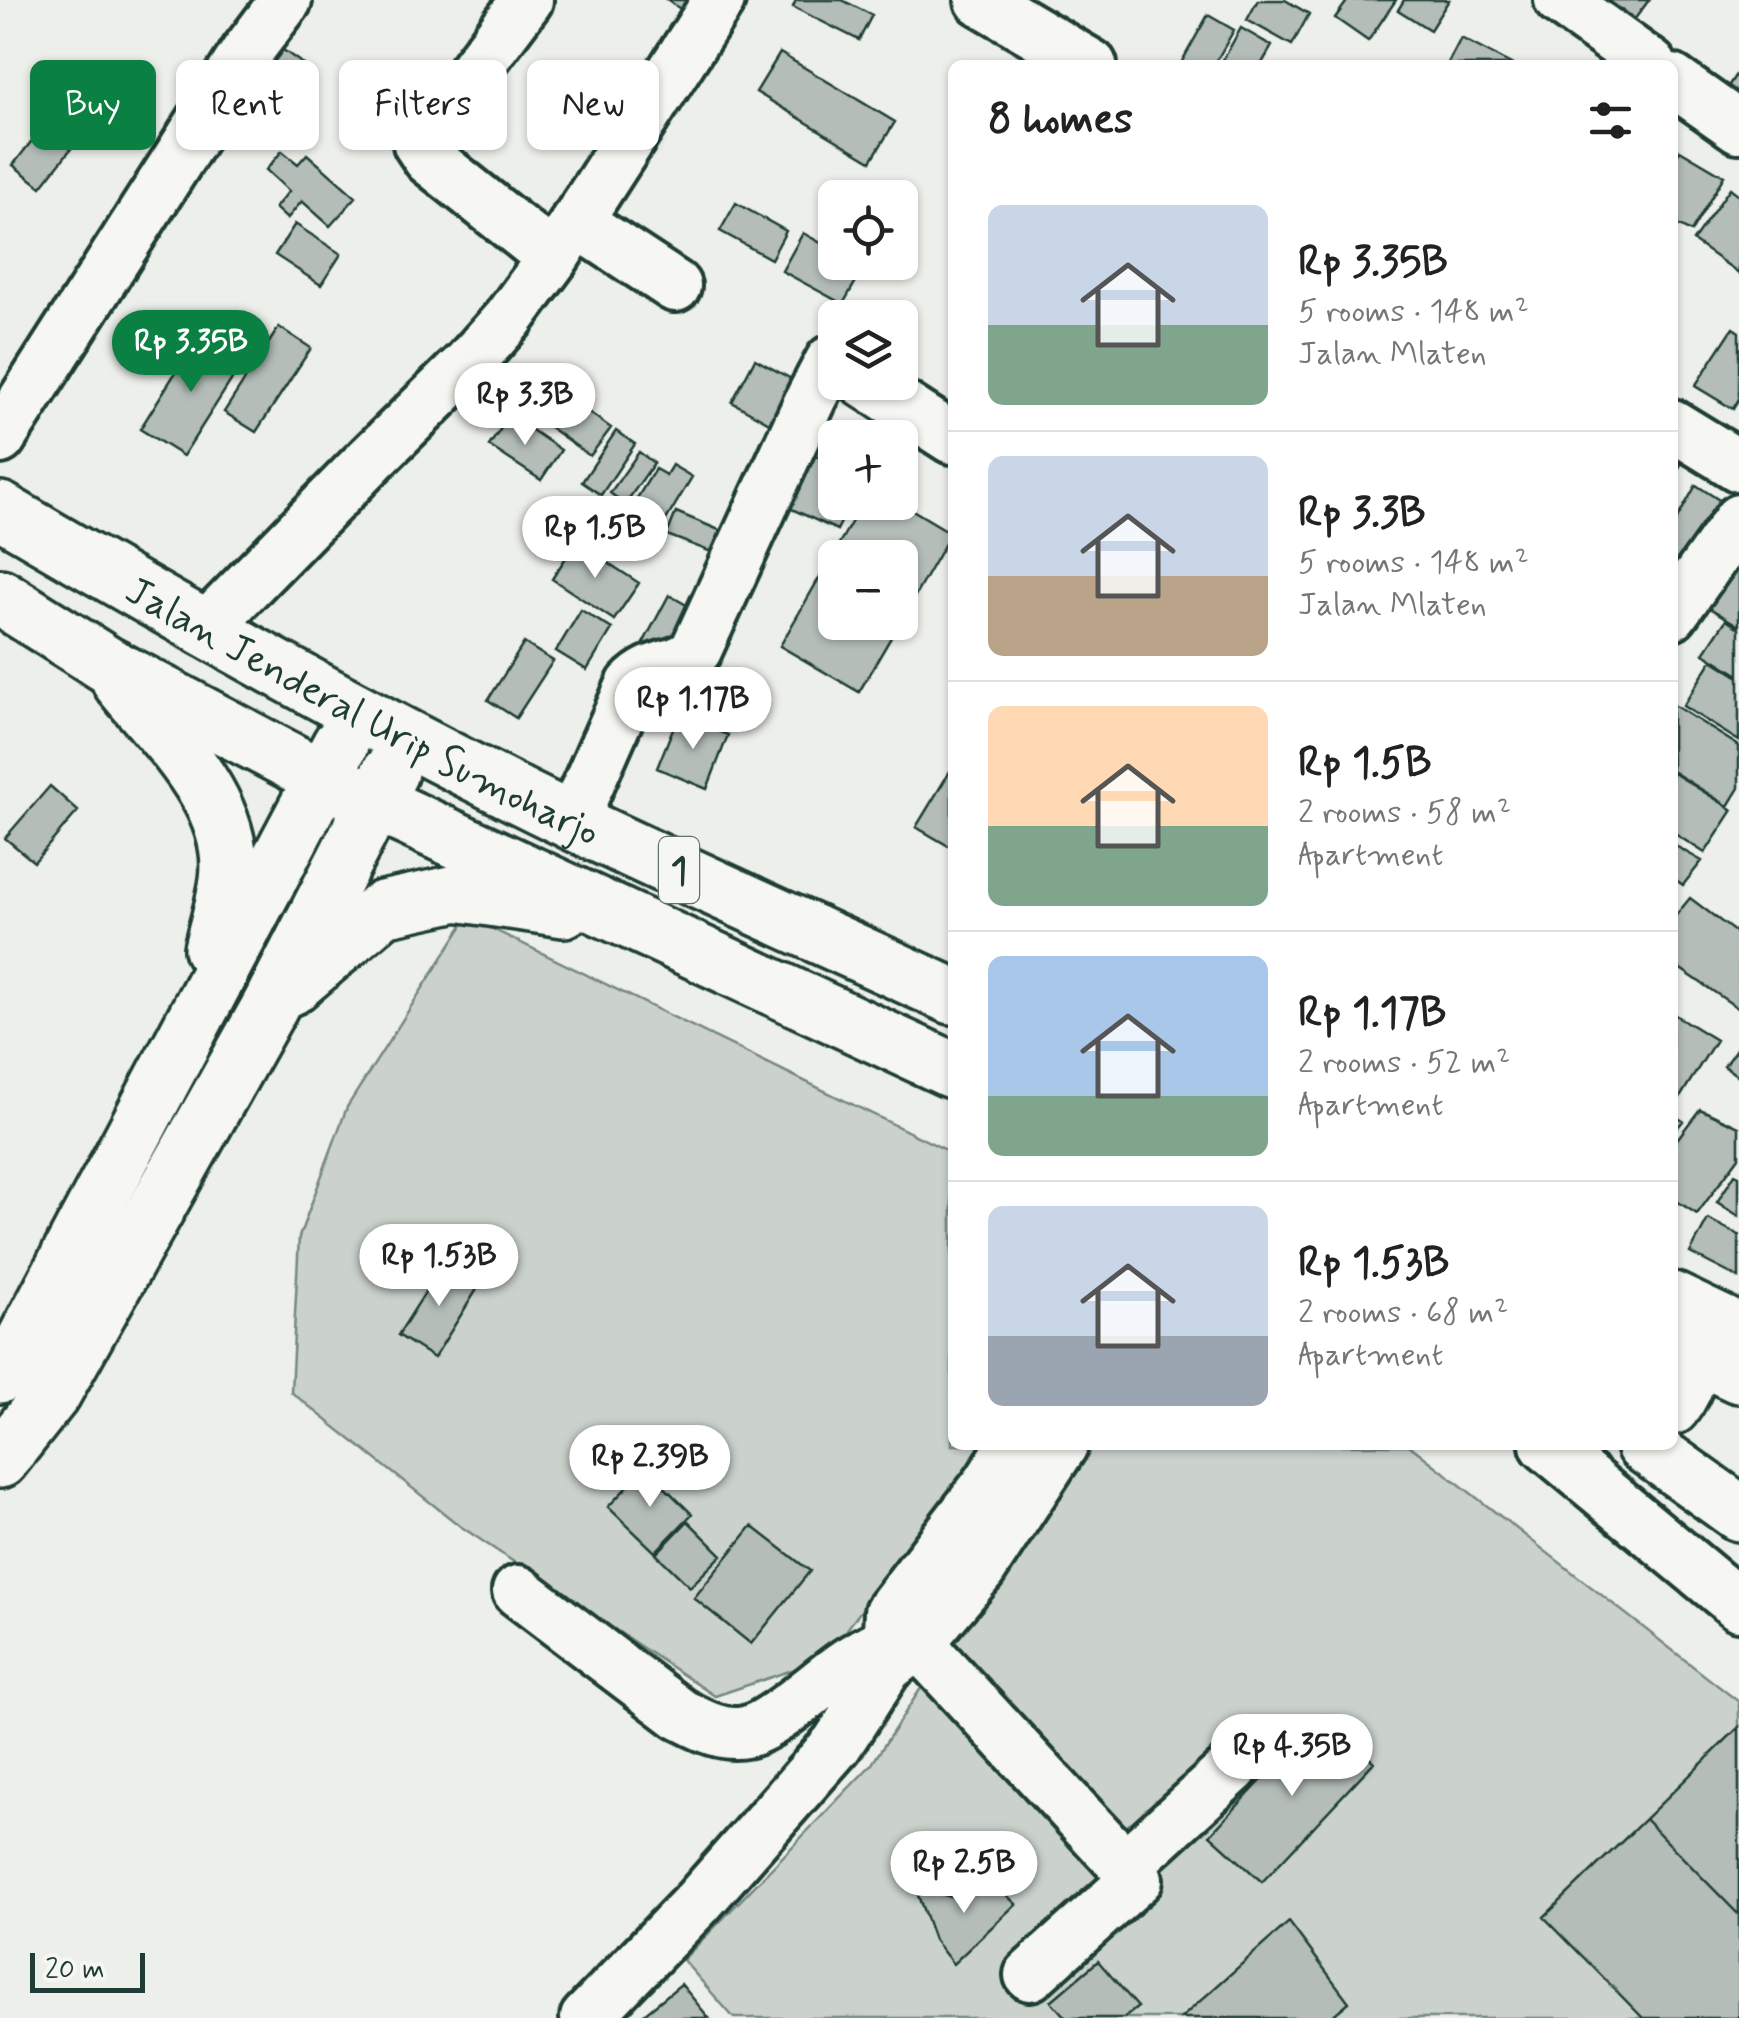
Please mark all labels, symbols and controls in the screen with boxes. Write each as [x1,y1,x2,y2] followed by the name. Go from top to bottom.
[30,60,156,150] chip: Buy
[176,60,319,150] chip: Rent
[339,60,507,150] chip: Filters
[527,60,659,150] chip: New
[988,93,1133,148] text: 8 homes
[1583,93,1638,148] icon: filters
[818,180,918,640] map controls
[818,180,918,280] button: locate
[1298,236,1448,291] text: Rp 3.35B
[1068,245,1188,365] icon: home
[1298,291,1529,333] text: 5 rooms · 148 m²
[818,300,918,400] button: layers
[88,310,294,395] pin: Rp 3.35B
[134,321,248,363] text: Rp 3.35B
[1298,333,1487,375] text: Jalan Mlaten
[433,363,617,448] pin: Rp 3.3B
[476,374,574,416] text: Rp 3.3B
[818,420,918,520] button: +
[1298,487,1426,542] text: Rp 3.3B
[503,496,687,581] pin: Rp 1.5B
[1068,496,1188,616] icon: home
[544,507,646,549] text: Rp 1.5B
[818,540,918,640] button: −
[1298,542,1529,584] text: 5 rooms · 148 m²
[116,566,607,860] street label: Jalan Jenderal Urip Sumoharjo
[1298,584,1487,626] text: Jalan Mlaten
[590,667,796,752] pin: Rp 1.17B
[637,678,749,720] text: Rp 1.17B
[1298,737,1432,792] text: Rp 1.5B
[1068,746,1188,866] icon: home
[1298,792,1511,834] text: 2 rooms · 58 m²
[1298,834,1443,876] text: Apartment
[659,837,699,903] road number: 1
[1298,987,1446,1042] text: Rp 1.17B
[1068,996,1188,1116] icon: home
[1298,1042,1510,1084] text: 2 rooms · 52 m²
[1298,1084,1443,1126] text: Apartment
[336,1224,542,1309] pin: Rp 1.53B
[381,1235,497,1277] text: Rp 1.53B
[1298,1237,1449,1292] text: Rp 1.53B
[1068,1246,1188,1366] icon: home
[1298,1292,1508,1334] text: 2 rooms · 68 m²
[1298,1334,1443,1376] text: Apartment
[547,1425,753,1510] pin: Rp 2.39B
[591,1436,709,1478] text: Rp 2.39B
[1189,1714,1395,1799] pin: Rp 4.35B
[1233,1725,1351,1767] text: Rp 4.35B
[872,1831,1056,1916] pin: Rp 2.5B
[912,1842,1016,1884] text: Rp 2.5B
[30,1948,145,1992] scale bar
[45,1952,105,1989] text: 20 m

